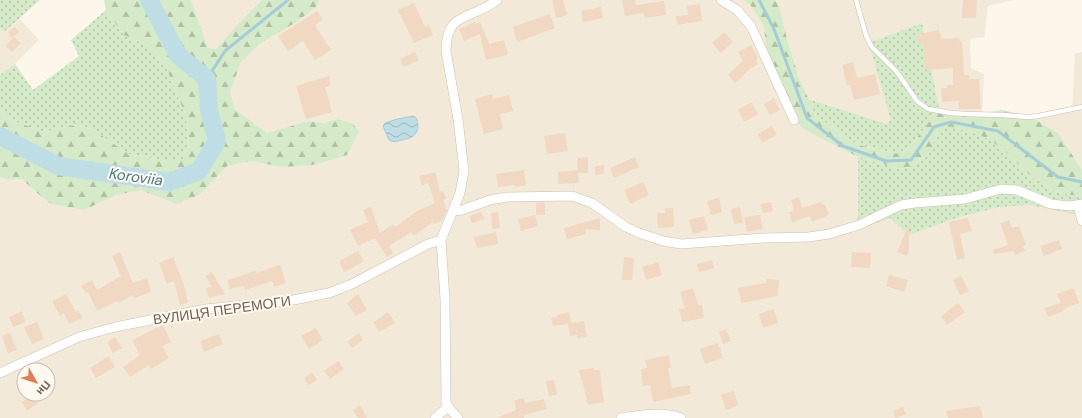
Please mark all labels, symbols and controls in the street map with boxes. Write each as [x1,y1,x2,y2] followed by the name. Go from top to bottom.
[108,163,164,191] water label: Koroviia
[152,291,292,329] street label: ВУЛИЦЯ ПЕРЕМОГИ
[16,362,56,402] north arrow
[34,378,54,398] text: Пн

